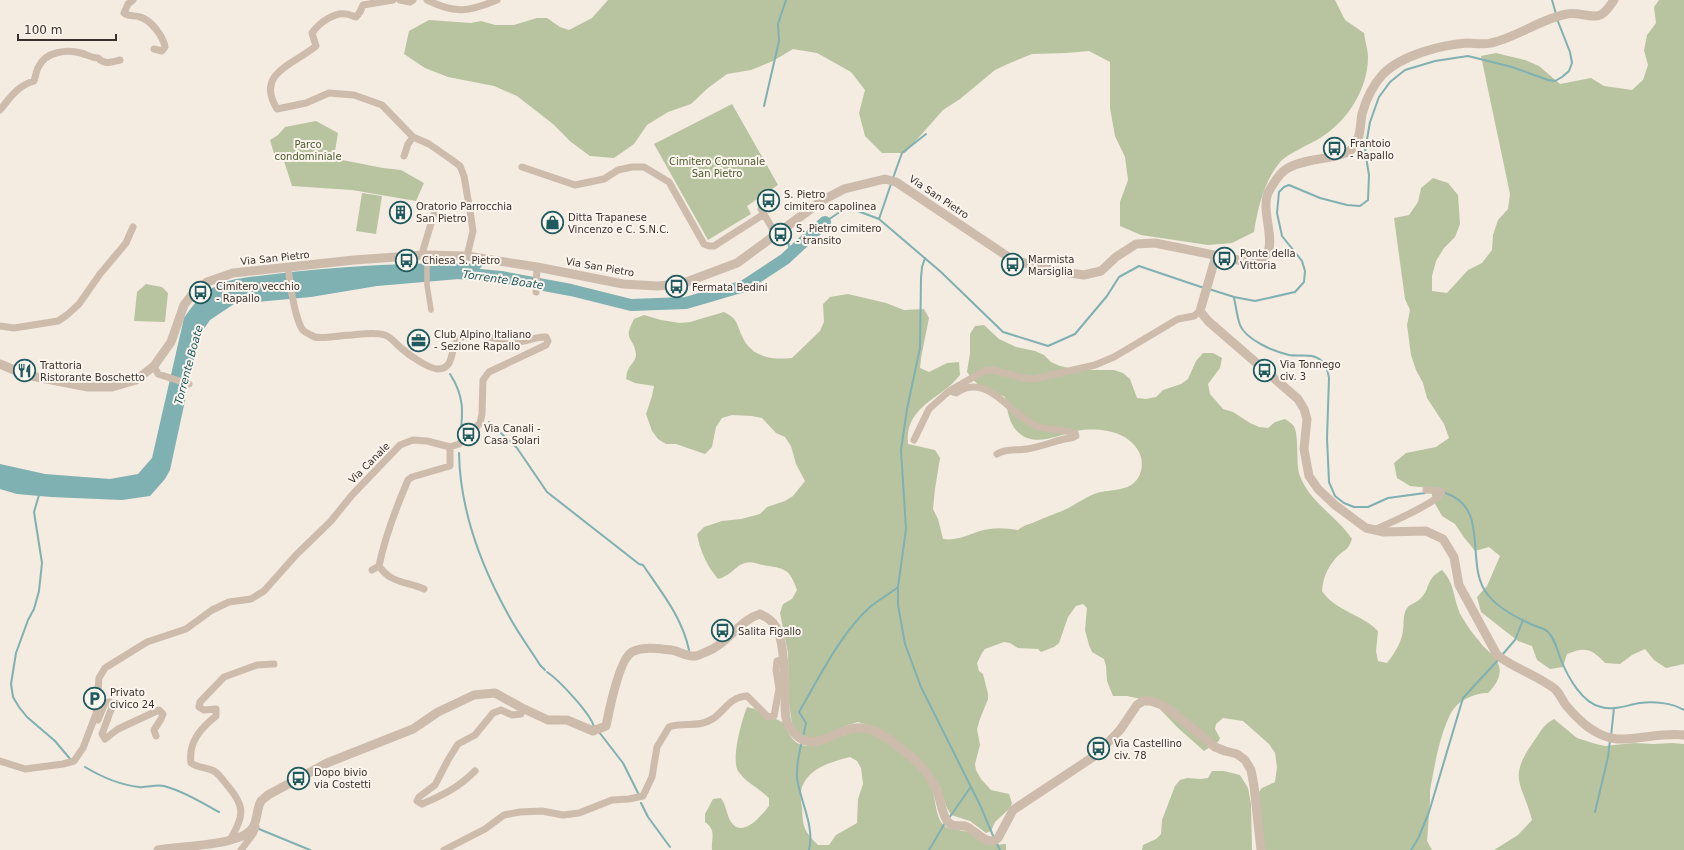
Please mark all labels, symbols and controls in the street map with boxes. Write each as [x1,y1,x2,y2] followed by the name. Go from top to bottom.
[18,16,116,42] scale bar
[24,23,62,37] text: 100 m
[1321,136,1347,162] bus stop icon: Frantoio - Rapallo
[1350,138,1394,161] place label: Frantoio - Rapallo
[274,139,342,162] park label: Parco condominiale
[669,156,765,179] park label: Cimitero Comunale San Pietro
[907,173,971,221] street label: Via San Pietro
[755,187,781,213] bus stop icon: S. Pietro cimitero capolinea
[784,189,876,212] place label: S. Pietro cimitero capolinea
[388,199,414,225] building icon: Oratorio Parrocchia San Pietro
[416,201,512,224] place label: Oratorio Parrocchia San Pietro
[539,210,565,236] shop icon: Ditta Trapanese Vincenzo e C. S.N.C.
[568,212,669,235] place label: Ditta Trapanese Vincenzo e C. S.N.C.
[767,221,793,247] bus stop icon: S. Pietro cimitero - transito
[796,223,881,246] place label: S. Pietro cimitero - transito
[1211,246,1237,272] bus stop icon: Ponte della Vittoria
[394,247,420,273] bus stop icon: Chiesa S. Pietro
[1240,248,1296,271] place label: Ponte della Vittoria
[240,249,310,267] street label: Via San Pietro
[1000,252,1026,278] bus stop icon: Marmista Marsiglia
[1028,254,1074,277] place label: Marmista Marsiglia
[422,255,500,266] place label: Chiesa S. Pietro
[565,256,635,278] street label: Via San Pietro
[462,268,545,292] water label: Torrente Boate
[663,274,689,300] bus stop icon: Fermata Bedini
[188,279,214,305] bus stop icon: Cimitero vecchio - Rapallo
[216,281,300,304] place label: Cimitero vecchio - Rapallo
[692,282,768,293] place label: Fermata Bedini
[172,324,206,406] water label: Torrente Boate
[406,327,432,353] office icon: Club Alpino Italiano - Sezione Rapallo
[434,329,531,352] place label: Club Alpino Italiano - Sezione Rapallo
[1251,357,1277,383] bus stop icon: Via Tonnego civ. 3
[12,358,38,384] restaurant icon: Trattoria Ristorante Boschetto
[1280,359,1341,382] place label: Via Tonnego civ. 3
[39,360,145,383] place label: Trattoria Ristorante Boschetto
[455,421,481,447] bus stop icon: Via Canali - Casa Solari
[484,423,541,446] place label: Via Canali - Casa Solari
[346,440,392,486] street label: Via Canale
[710,618,736,644] bus stop icon: Salita Figallo
[738,626,801,637] place label: Salita Figallo
[81,685,107,711] parking icon: Privato civico 24
[110,687,155,710] place label: Privato civico 24
[1085,736,1111,762] bus stop icon: Via Castellino civ. 78
[1114,738,1182,761] place label: Via Castellino civ. 78
[286,765,312,791] bus stop icon: Dopo bivio via Costetti
[314,767,371,790] place label: Dopo bivio via Costetti

